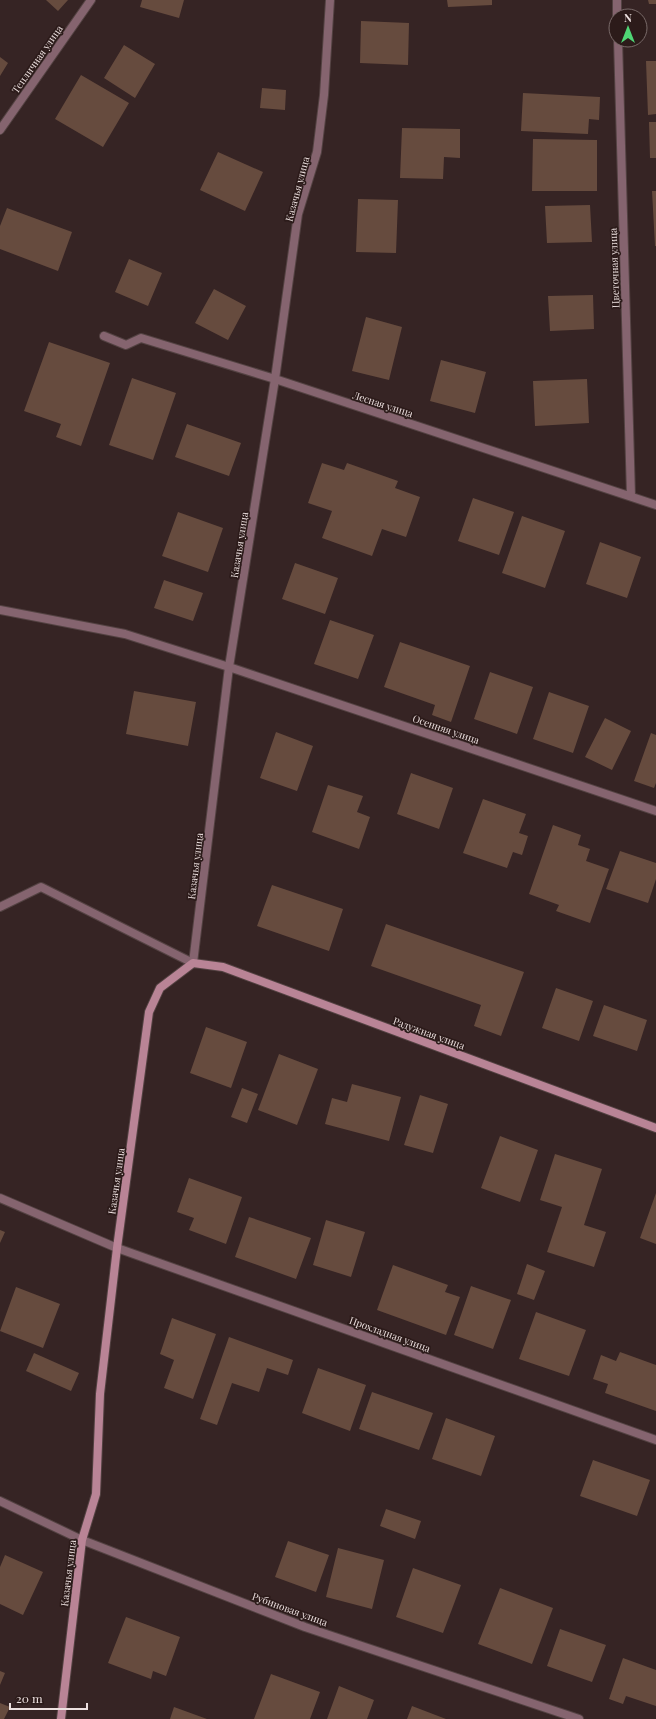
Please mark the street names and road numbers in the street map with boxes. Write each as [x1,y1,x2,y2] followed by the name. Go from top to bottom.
[8,22,66,96] street label: Тепличная улица
[282,155,312,223] street label: Казачья улица
[606,228,622,308] street label: Цветочная улица
[350,387,415,420] street label: Лесная улица
[227,511,251,579] street label: Казачья улица
[411,711,481,747] street label: Осенняя улица
[184,832,206,900] street label: Казачья улица
[391,1014,467,1052] street label: Радужная улица
[104,1147,128,1215] street label: Казачья улица
[348,1313,432,1355] street label: Прохладная улица
[57,1539,79,1607] street label: Казачья улица
[250,1589,330,1629] street label: Рубиновая улица

